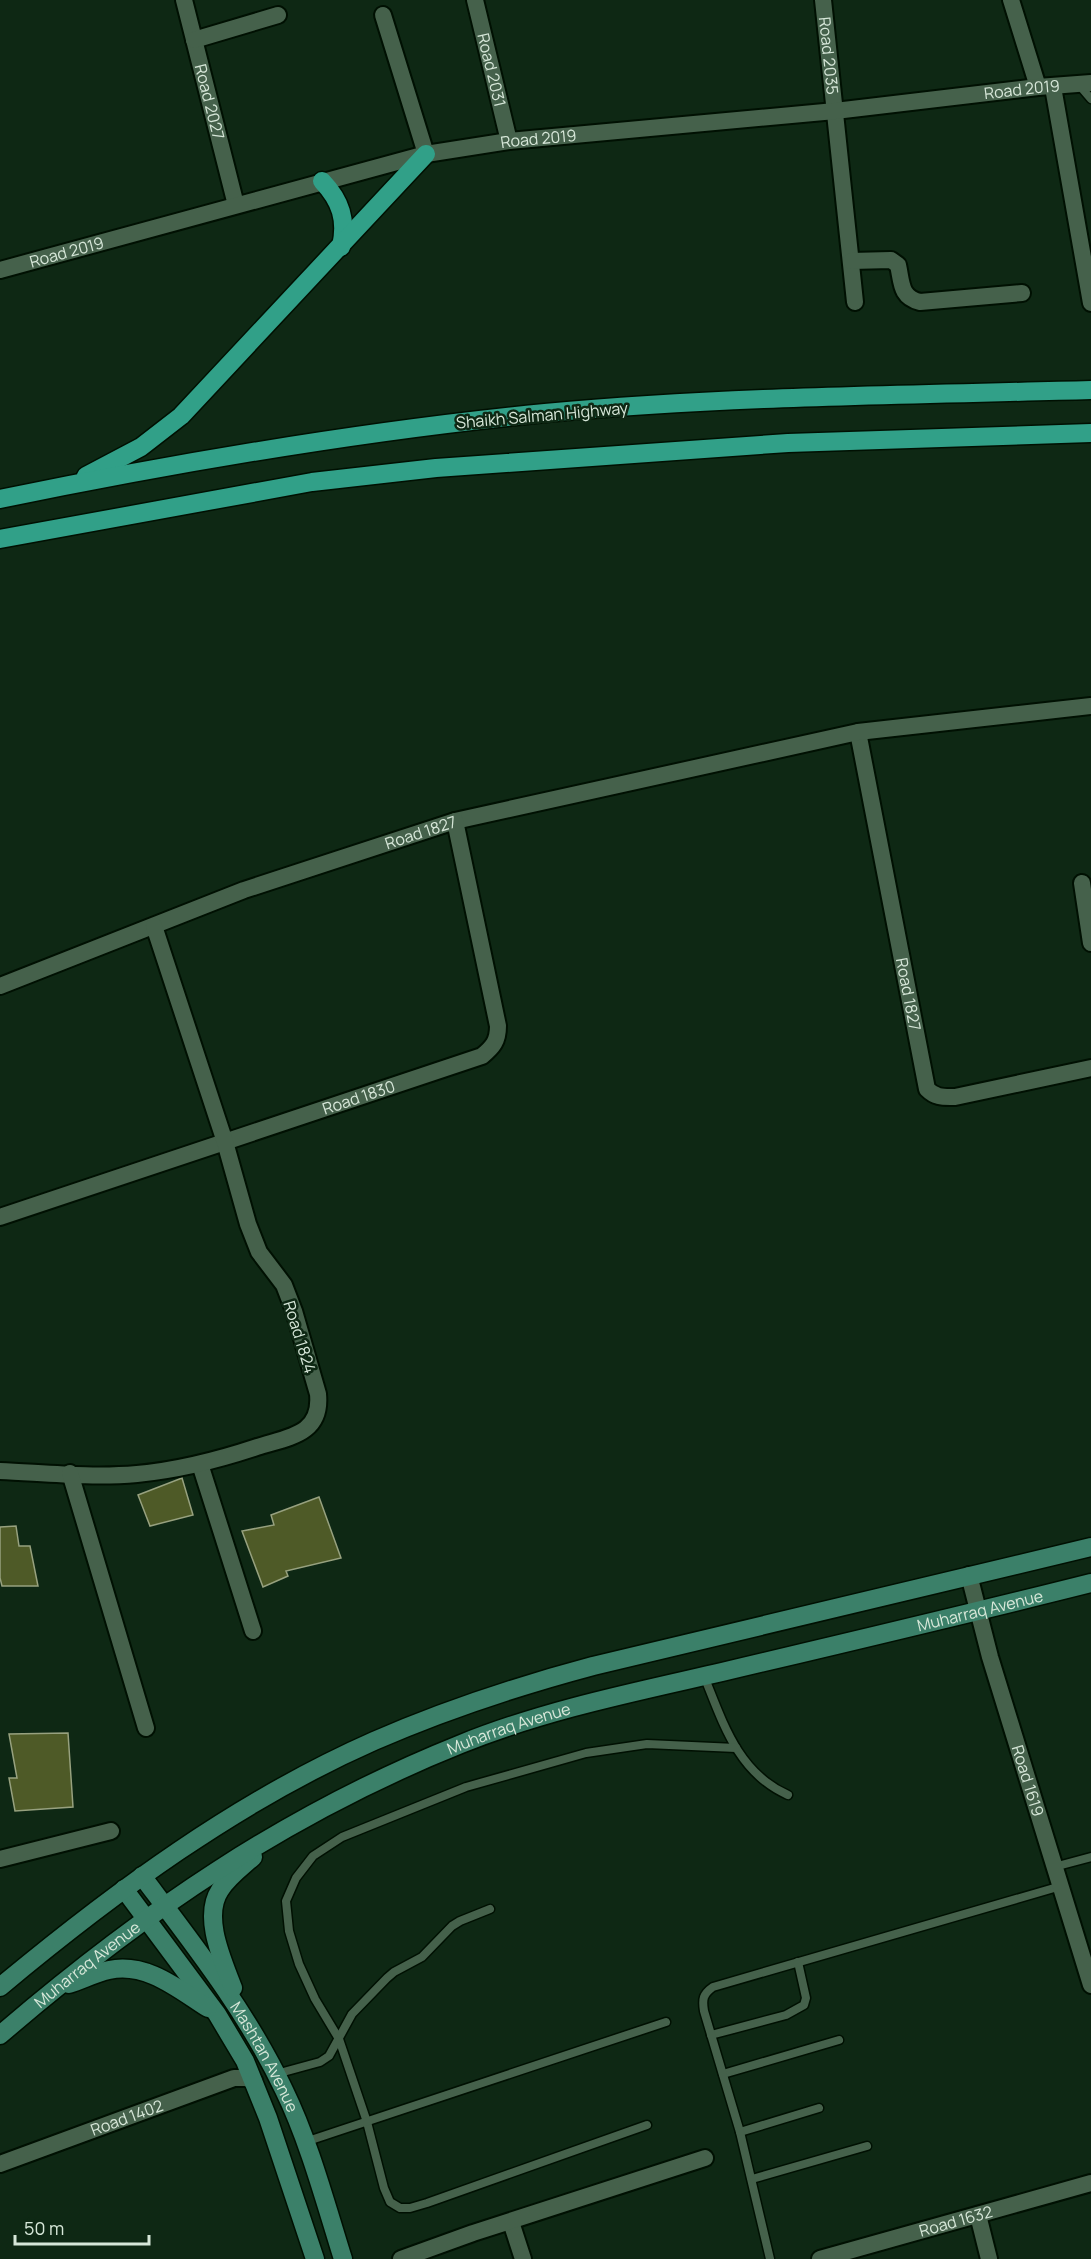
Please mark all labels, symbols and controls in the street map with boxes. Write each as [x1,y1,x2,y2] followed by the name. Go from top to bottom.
[814,16,844,96] street label: Road 2035
[472,31,511,109] street label: Road 2031
[190,62,230,142] street label: Road 2027
[983,74,1061,104] street label: Road 2019
[499,124,577,153] street label: Road 2019
[27,231,106,272] street label: Road 2019
[455,396,629,433] street label: Shaikh Salman Highway
[382,810,459,854] street label: Road 1827
[891,956,926,1032] street label: Road 1827
[319,1075,398,1120] street label: Road 1830
[279,1298,321,1376] street label: Road 1824
[915,1584,1045,1636] street label: Muharraq Avenue
[444,1698,573,1760] street label: Muharraq Avenue
[1007,1742,1049,1819] street label: Road 1619
[29,1916,145,2013] street label: Muharraq Avenue
[225,1997,304,2116] street label: Mashtan Avenue
[87,2094,166,2141] street label: Road 1402
[917,2200,995,2242] street label: Road 1632
[15,2208,148,2246] scale bar
[24,2216,64,2240] text: 50 m

